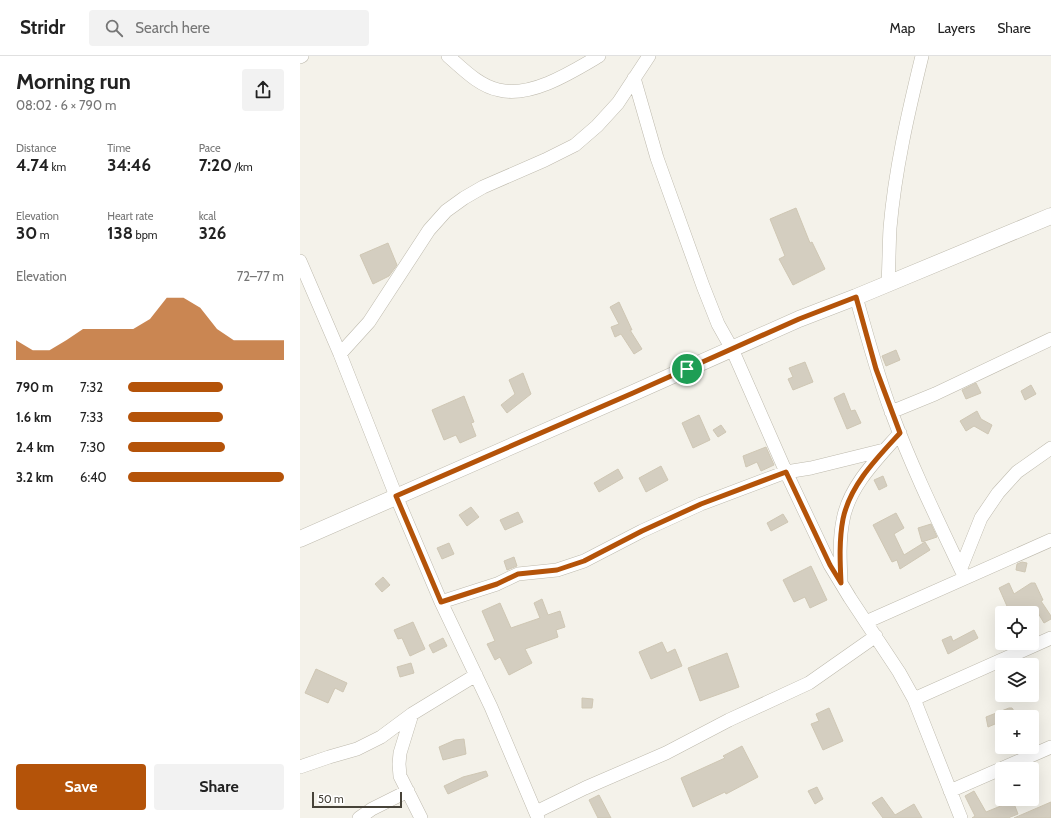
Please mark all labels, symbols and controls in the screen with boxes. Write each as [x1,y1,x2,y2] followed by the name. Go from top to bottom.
[89,10,369,46] search box
[20,16,65,39] text: Stridr
[103,17,125,39] icon: search
[135,19,210,37] text: Search here
[890,19,915,37] text: Map
[937,19,975,37] text: Layers
[997,19,1031,37] text: Share
[16,68,131,95] text: Morning run
[242,69,284,111] button: share
[16,97,116,113] text: 08:02 · 6 × 790 m
[16,141,57,155] text: Distance
[107,141,131,155] text: Time
[199,141,221,155] text: Pace
[16,155,49,175] text: 4.74
[107,155,151,175] text: 34:46
[199,155,232,175] text: 7:20
[49,160,66,174] text: km
[232,160,253,174] text: /km
[16,209,59,223] text: Elevation
[107,209,153,223] text: Heart rate
[199,209,216,223] text: kcal
[16,223,37,243] text: 30
[107,223,133,243] text: 138
[199,223,226,243] text: 326
[37,228,49,242] text: m
[133,228,157,242] text: bpm
[16,268,67,284] text: Elevation
[237,268,284,284] text: 72–77 m
[670,352,704,386] pin
[676,358,698,380] icon: arrive
[16,379,53,395] text: 790 m
[80,379,103,395] text: 7:32
[16,409,52,425] text: 1.6 km
[80,409,103,425] text: 7:33
[16,439,54,455] text: 2.4 km
[80,439,105,455] text: 7:30
[16,469,53,485] text: 3.2 km
[80,469,107,485] text: 6:40
[995,606,1039,806] map controls
[995,606,1039,650] button: locate
[995,658,1039,702] button: layers
[995,710,1039,754] button: +
[995,762,1039,806] button: −
[16,764,146,810] button: Save
[154,764,284,810] button: Share
[312,790,402,809] scale bar
[318,792,344,806] text: 50 m

